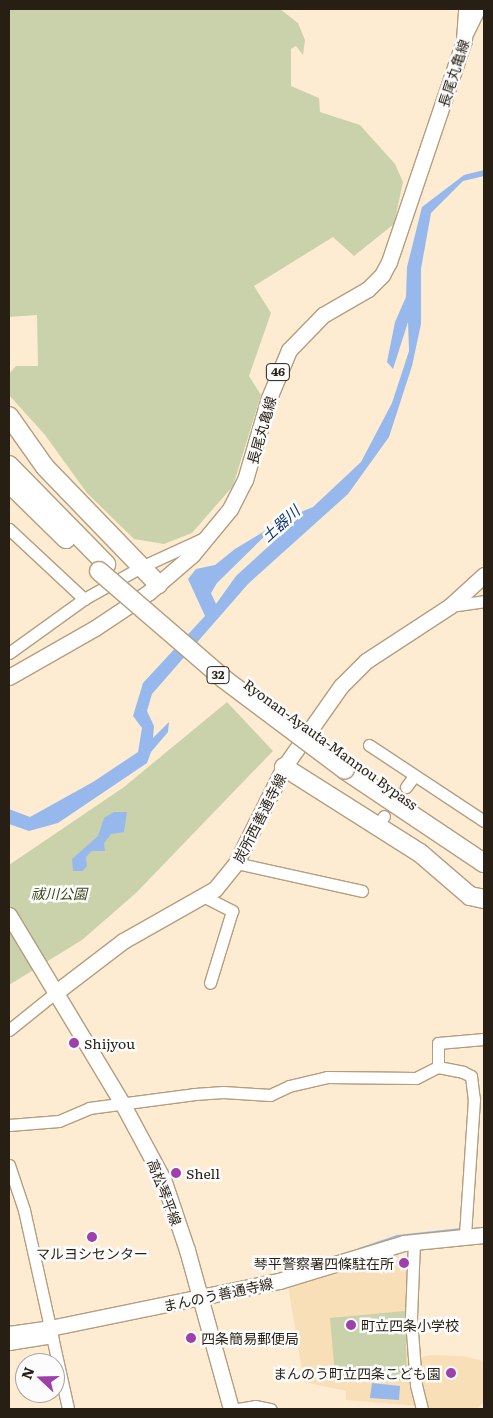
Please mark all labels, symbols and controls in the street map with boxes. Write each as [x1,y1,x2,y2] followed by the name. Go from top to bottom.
[434,37,472,109] street label: 長尾丸亀線
[266,362,290,382] road number: 46
[243,394,279,466] street label: 長尾丸亀線
[257,501,303,545] water label: 土器川
[206,666,230,684] road number: 32
[241,675,421,813] street label: Ryonan-Ayauta-Mannou Bypass
[229,771,289,865] street label: 炭所西善通寺線
[31,885,87,901] park label: 祓川公園
[84,1035,135,1051] place label: Shijyou
[68,1037,80,1049] marker: Shijyou
[145,1156,185,1228] street label: 高松琴平線
[186,1165,220,1181] place label: Shell
[170,1167,182,1179] marker: Shell
[86,1231,98,1243] marker: マルヨシセンター
[36,1245,148,1261] place label: マルヨシセンター
[254,1255,394,1271] place label: 琴平警察署四條駐在所
[398,1257,410,1269] marker: 琴平警察署四條駐在所
[161,1274,275,1314] street label: まんのう善通寺線
[361,1317,459,1333] place label: 町立四条小学校
[345,1319,357,1331] marker: 町立四条小学校
[201,1330,299,1346] place label: 四条簡易郵便局
[185,1332,197,1344] marker: 四条簡易郵便局
[15,1353,65,1403] north arrow
[15,1364,38,1382] text: N
[273,1365,441,1381] place label: まんのう町立四条こども園
[445,1367,457,1379] marker: まんのう町立四条こども園

